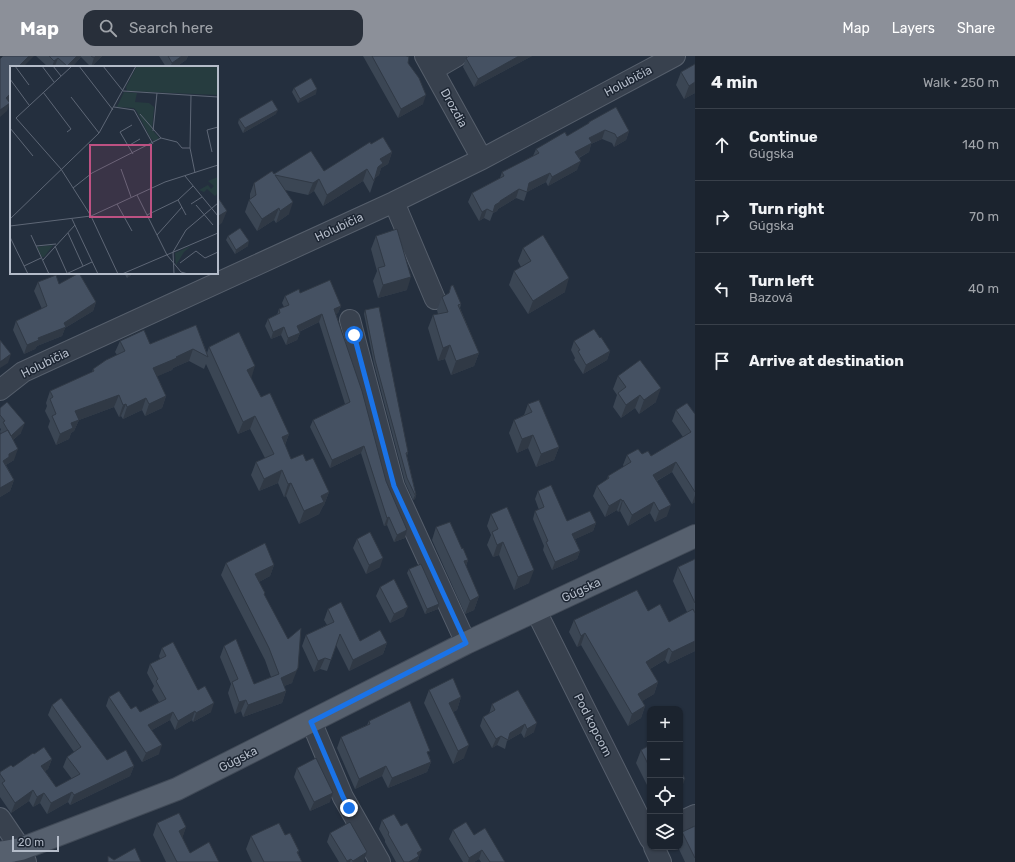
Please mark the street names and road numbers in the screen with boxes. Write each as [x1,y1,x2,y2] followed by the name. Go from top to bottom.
[602,63,654,99] street label: Holubičia
[438,86,470,130] street label: Drozdia
[313,210,365,244] street label: Holubičia
[19,345,71,381] street label: Holubičia
[559,575,603,605] street label: Gúgska
[571,691,615,759] street label: Pod kopcom
[216,743,260,775] street label: Gúgska

